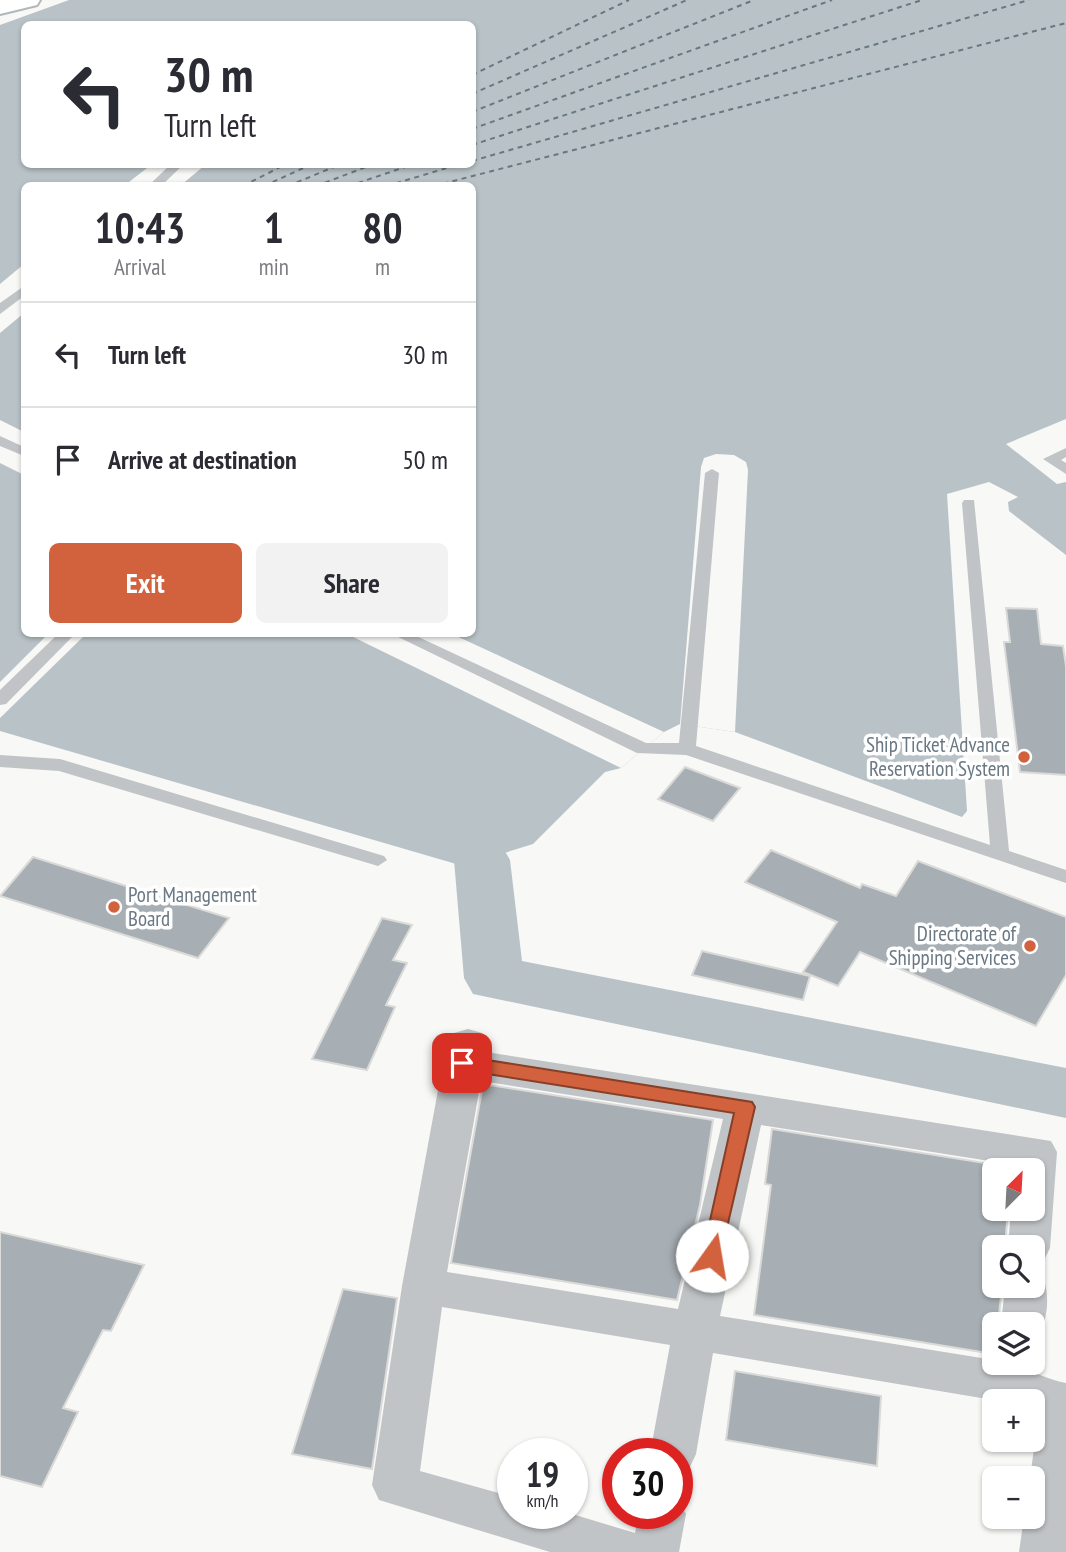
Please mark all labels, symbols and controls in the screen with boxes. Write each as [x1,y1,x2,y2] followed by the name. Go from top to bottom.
[164,42,253,106] text: 30 m
[49,49,140,140] icon: left
[164,104,256,146] text: Turn left
[94,200,185,255] text: 10:43
[264,200,284,255] text: 1
[362,200,402,255] text: 80
[114,252,166,281] text: Arrival
[259,252,289,281] text: min
[375,252,390,281] text: m
[49,336,87,374] icon: left
[108,338,186,371] text: Turn left
[402,338,448,371] text: 30 m
[49,441,87,479] icon: arrive
[108,443,297,476] text: Arrive at destination
[402,443,448,476] text: 50 m
[49,543,242,623] button: Exit
[256,543,448,623] button: Share
[866,731,1010,782] place label: Ship Ticket Advance Reservation System
[1016,749,1032,765] marker: Ship Ticket Advance Reservation System
[128,881,257,932] place label: Port Management Board
[106,899,122,915] marker: Port Management Board
[889,920,1017,971] place label: Directorate of Shipping Services
[1022,938,1038,954] marker: Directorate of Shipping Services
[432,1033,492,1093] pin
[443,1044,481,1082] icon: arrive
[982,1158,1045,1222] north arrow
[982,1158,1045,1529] map controls
[675,1219,749,1293] position arrow
[982,1235,1045,1298] button: search
[982,1312,1045,1375] button: layers
[982,1389,1045,1452] button: +
[602,1438,693,1529] speed limit sign: 30
[526,1451,559,1497] text: 19
[982,1466,1045,1529] button: −
[527,1489,558,1512] text: km/h

